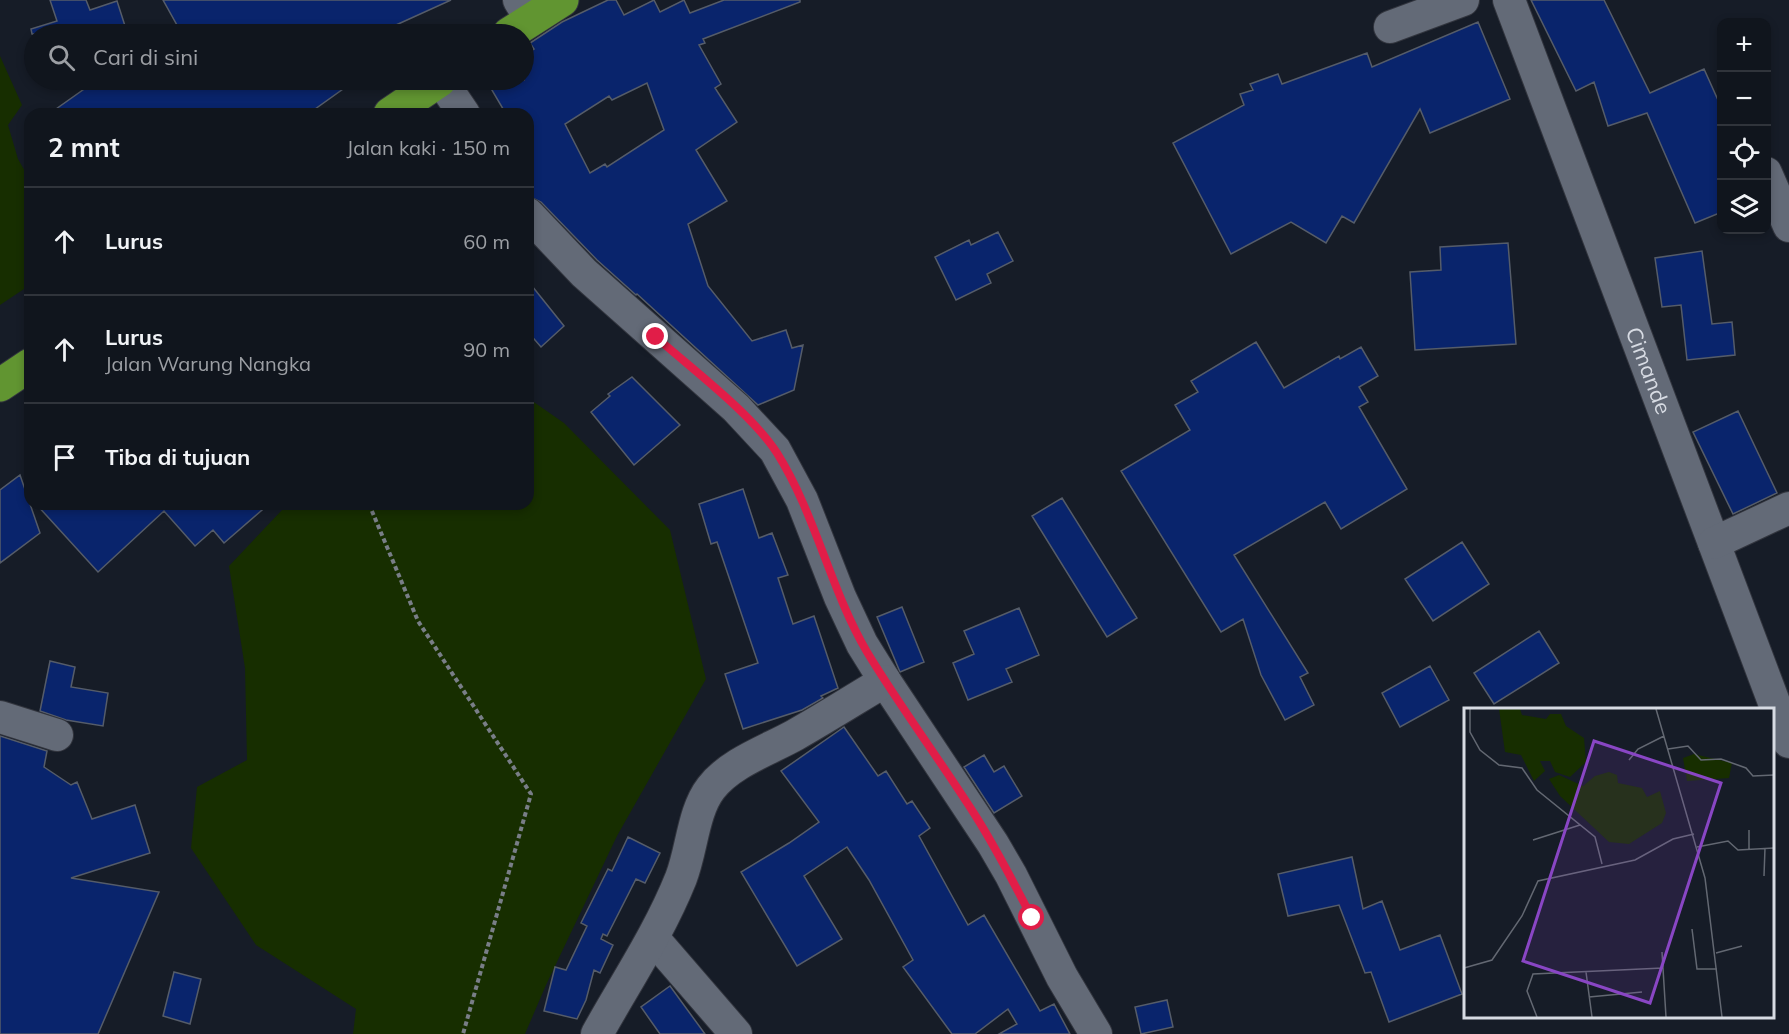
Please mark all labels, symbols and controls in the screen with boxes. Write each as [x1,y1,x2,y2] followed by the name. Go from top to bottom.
[1717,18,1771,234] map controls
[1717,18,1771,72] button: +
[24,24,534,90] search box
[45,41,78,74] icon: search
[93,43,198,71] text: Cari di sini
[1717,72,1771,126] button: −
[1717,126,1771,180] button: locate
[48,131,120,164] text: 2 mnt
[347,135,510,160] text: Jalan kaki · 150 m
[1717,180,1771,234] button: layers
[48,225,81,258] icon: ahead
[105,227,163,255] text: Lurus
[463,229,510,254] text: 60 m
[105,323,163,351] text: Lurus
[642,323,668,349] route end
[1620,323,1678,418] street label: Cimande
[48,333,81,366] icon: ahead
[463,337,510,362] text: 90 m
[105,351,311,376] text: Jalan Warung Nangka
[48,441,81,474] icon: arrive
[105,443,250,471] text: Tiba di tujuan
[1464,708,1774,1019] inset map
[1018,904,1044,930] route start

